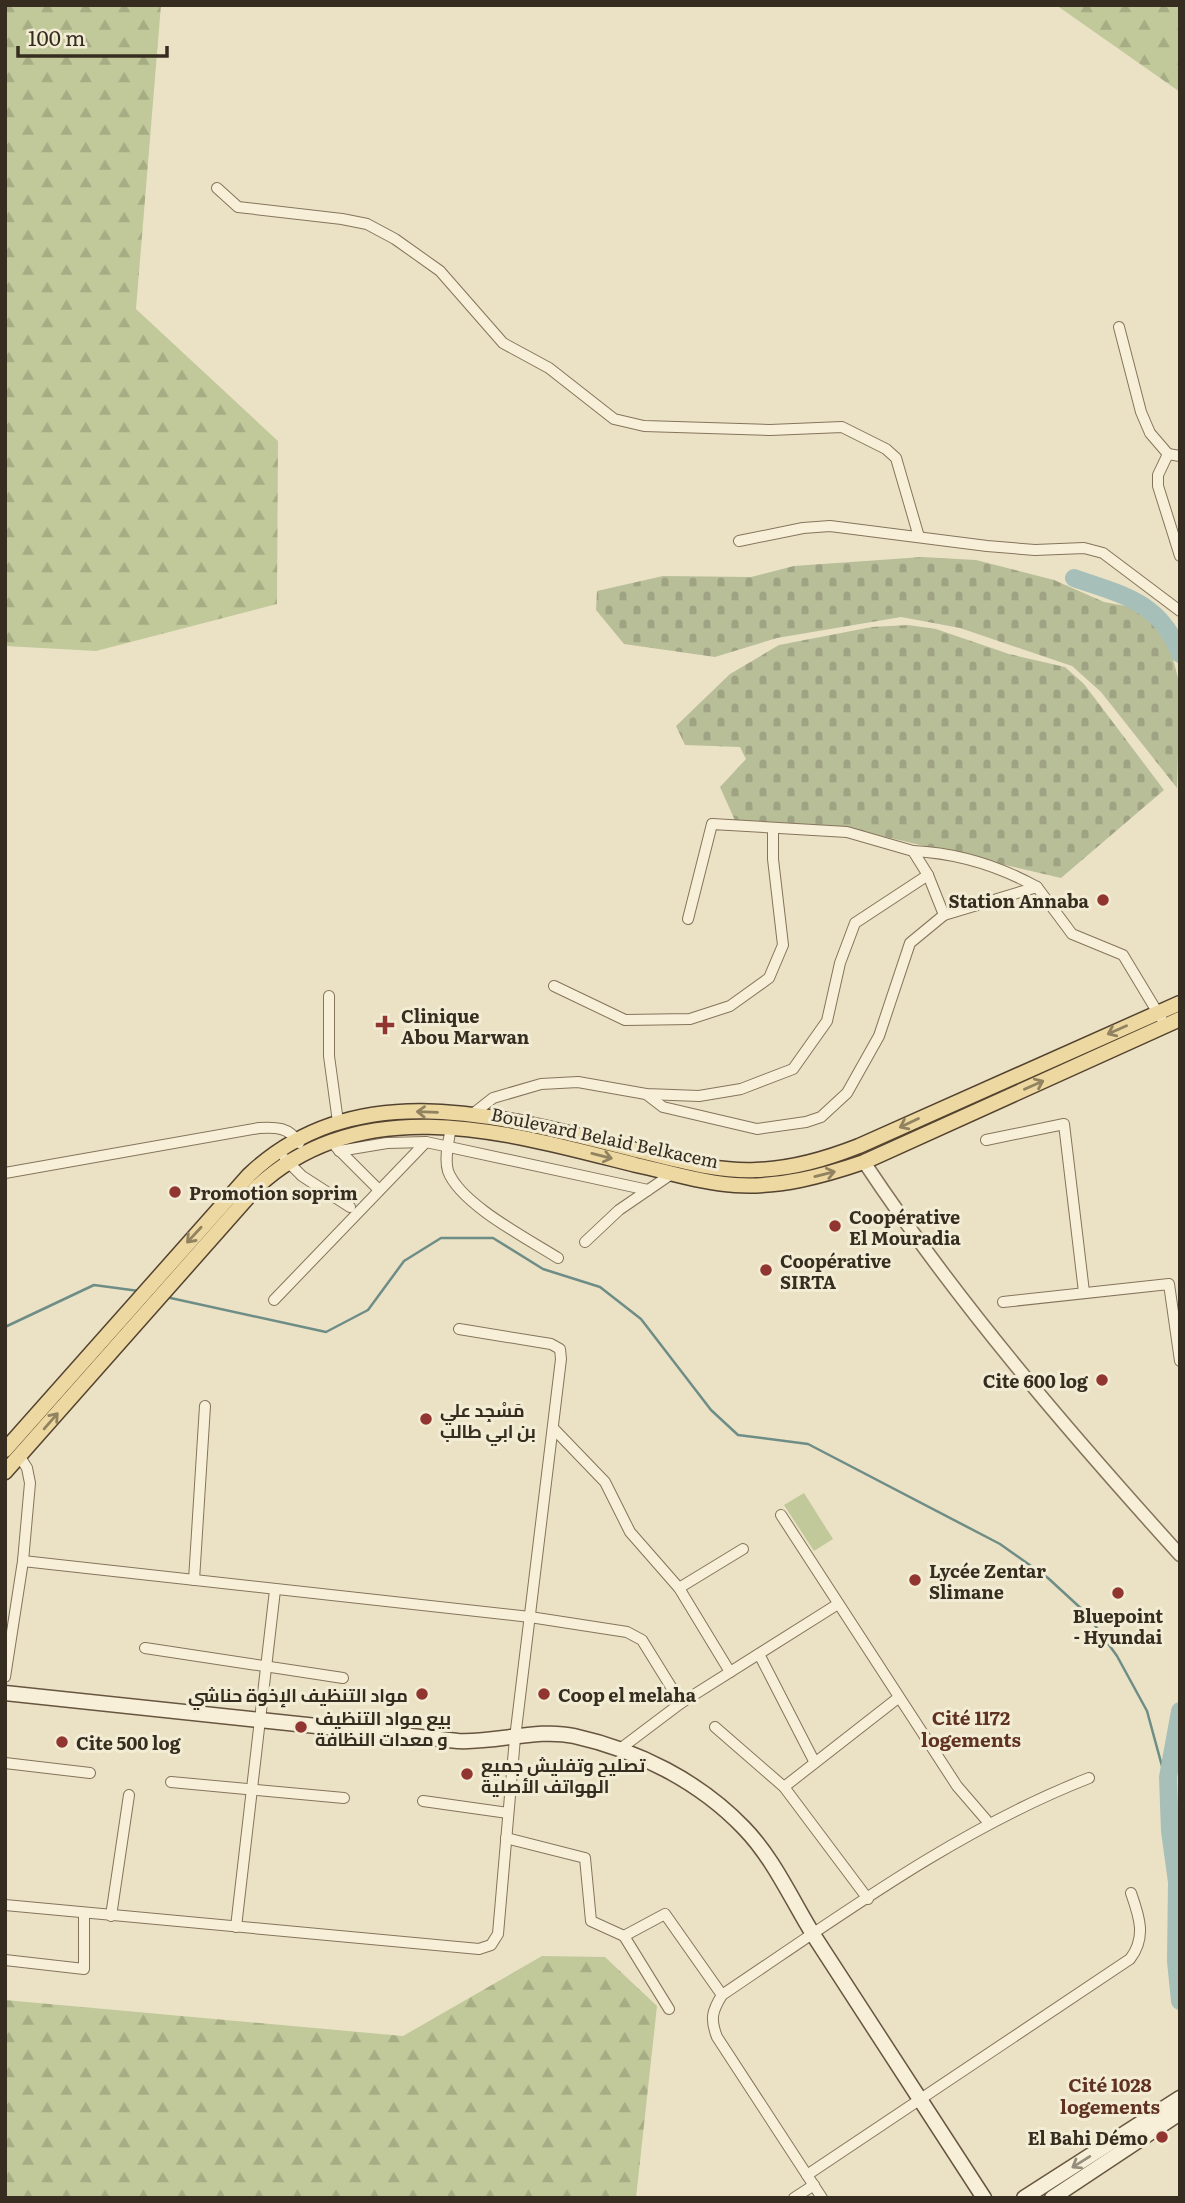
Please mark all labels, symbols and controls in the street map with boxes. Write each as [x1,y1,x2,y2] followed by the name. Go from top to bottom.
[18,14,166,58] scale bar
[28,21,85,52] text: 100 m
[949,887,1090,914] place label: Station Annaba
[1095,892,1111,908] marker: Station Annaba
[401,1002,530,1050] place label: Clinique Abou Marwan
[375,1015,395,1035] marker: Clinique Abou Marwan
[1107,1024,1128,1037] one-way arrow
[1023,1078,1044,1091] one-way arrow
[489,1100,721,1174] street label: Boulevard Belaid Belkacem
[416,1105,439,1119] one-way arrow
[899,1117,921,1130] one-way arrow
[590,1150,612,1163] one-way arrow
[813,1167,836,1180] one-way arrow
[189,1179,358,1206] place label: Promotion soprim
[167,1184,183,1200] marker: Promotion soprim
[849,1203,961,1251] place label: Coopérative El Mouradia
[827,1218,843,1234] marker: Coopérative El Mouradia
[186,1226,202,1244] one-way arrow
[780,1247,891,1295] place label: Coopérative SIRTA
[758,1262,774,1278] marker: Coopérative SIRTA
[983,1367,1089,1394] place label: Cite 600 log
[1094,1372,1110,1388] marker: Cite 600 log
[440,1396,536,1447] place label: مَسْجِد علي بن ابي طالب
[418,1411,434,1427] marker: مَسْجِد علي بن ابي طالب
[43,1412,59,1430] one-way arrow
[929,1557,1046,1605] place label: Lycée Zentar Slimane
[907,1572,923,1588] marker: Lycée Zentar Slimane
[1110,1585,1126,1601] marker: Bluepoint - Hyundai
[1073,1602,1163,1650] place label: Bluepoint - Hyundai
[188,1681,408,1710] place label: مواد التنظيف الإخوة حناشي
[558,1681,697,1708] place label: Coop el melaha
[414,1686,430,1702] marker: مواد التنظيف الإخوة حناشي
[536,1686,552,1702] marker: Coop el melaha
[921,1703,1021,1753] district label: Cité 1172 logements
[315,1704,451,1752] place label: بيع مواد التنظيف و معدات النظافة
[293,1719,309,1735] marker: بيع مواد التنظيف و معدات النظافة
[76,1729,182,1756] place label: Cite 500 log
[54,1734,70,1750] marker: Cite 500 log
[481,1751,646,1799] place label: تصليح وتفليش جميع الهواتف الأصلية
[459,1766,475,1782] marker: تصليح وتفليش جميع الهواتف الأصلية
[1060,2070,1160,2120] district label: Cité 1028 logements
[1027,2124,1148,2151] place label: El Bahi Démo
[1154,2129,1170,2145] marker: El Bahi Démo
[1071,2156,1091,2170] one-way arrow

